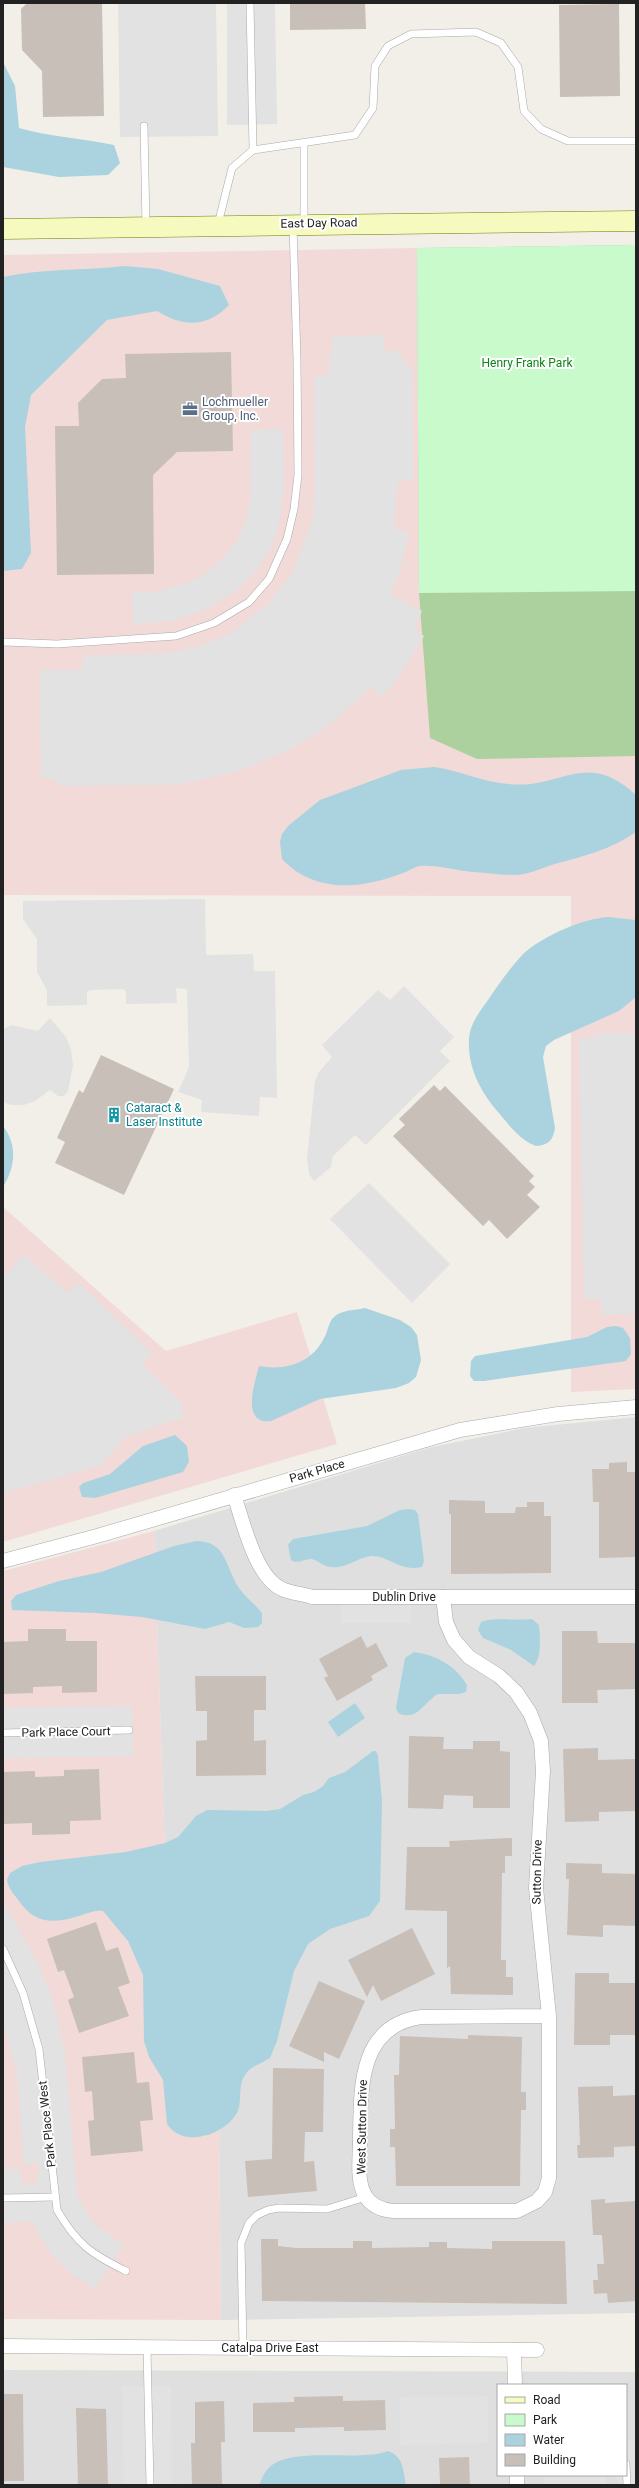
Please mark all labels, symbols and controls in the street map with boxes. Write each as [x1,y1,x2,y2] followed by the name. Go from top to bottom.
[280,215,358,231] street label: East Day Road
[481,356,573,370] park label: Henry Frank Park
[202,395,268,423] place label: Lochmueller Group, Inc.
[181,400,199,418] office icon: Lochmueller Group, Inc.
[126,1101,202,1129] place label: Cataract & Laser Institute
[105,1106,123,1124] building icon: Cataract & Laser Institute
[288,1456,346,1486] street label: Park Place
[372,1590,436,1604] street label: Dublin Drive
[21,1724,111,1740] street label: Park Place Court
[529,1839,545,1905] street label: Sutton Drive
[354,2079,370,2175] street label: West Sutton Drive
[35,2080,58,2168] street label: Park Place West
[221,2341,319,2355] street label: Catalpa Drive East
[497,2384,627,2476] legend
[533,2393,561,2407] text: Road
[533,2413,558,2427] text: Park
[533,2433,564,2447] text: Water
[533,2453,576,2467] text: Building

